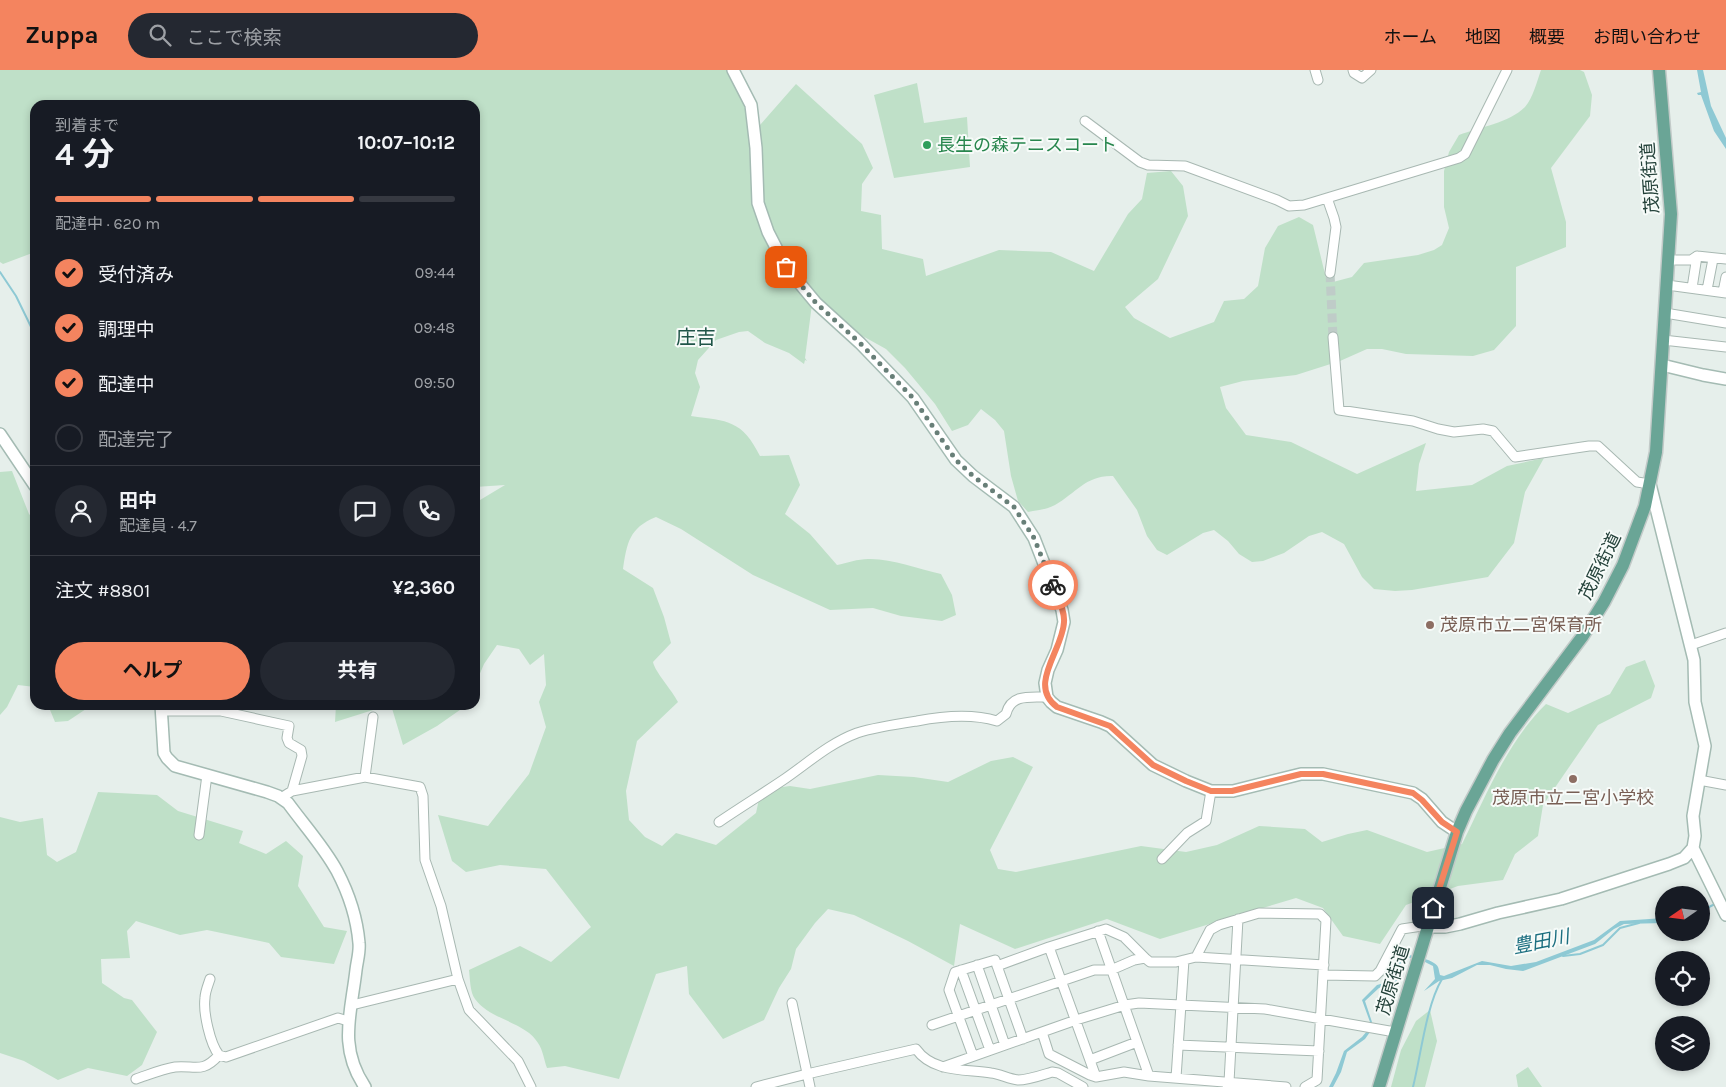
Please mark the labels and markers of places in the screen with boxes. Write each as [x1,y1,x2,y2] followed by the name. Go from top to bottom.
[937,134,1117,156] place label: 長生の森テニスコート
[921,139,933,151] marker: 長生の森テニスコート
[765,246,807,288] pin
[1440,614,1602,636] place label: 茂原市立二宮保育所
[1424,619,1436,631] marker: 茂原市立二宮保育所
[1567,773,1579,785] marker: 茂原市立二宮小学校
[1492,787,1654,809] place label: 茂原市立二宮小学校
[1412,887,1454,929] pin

